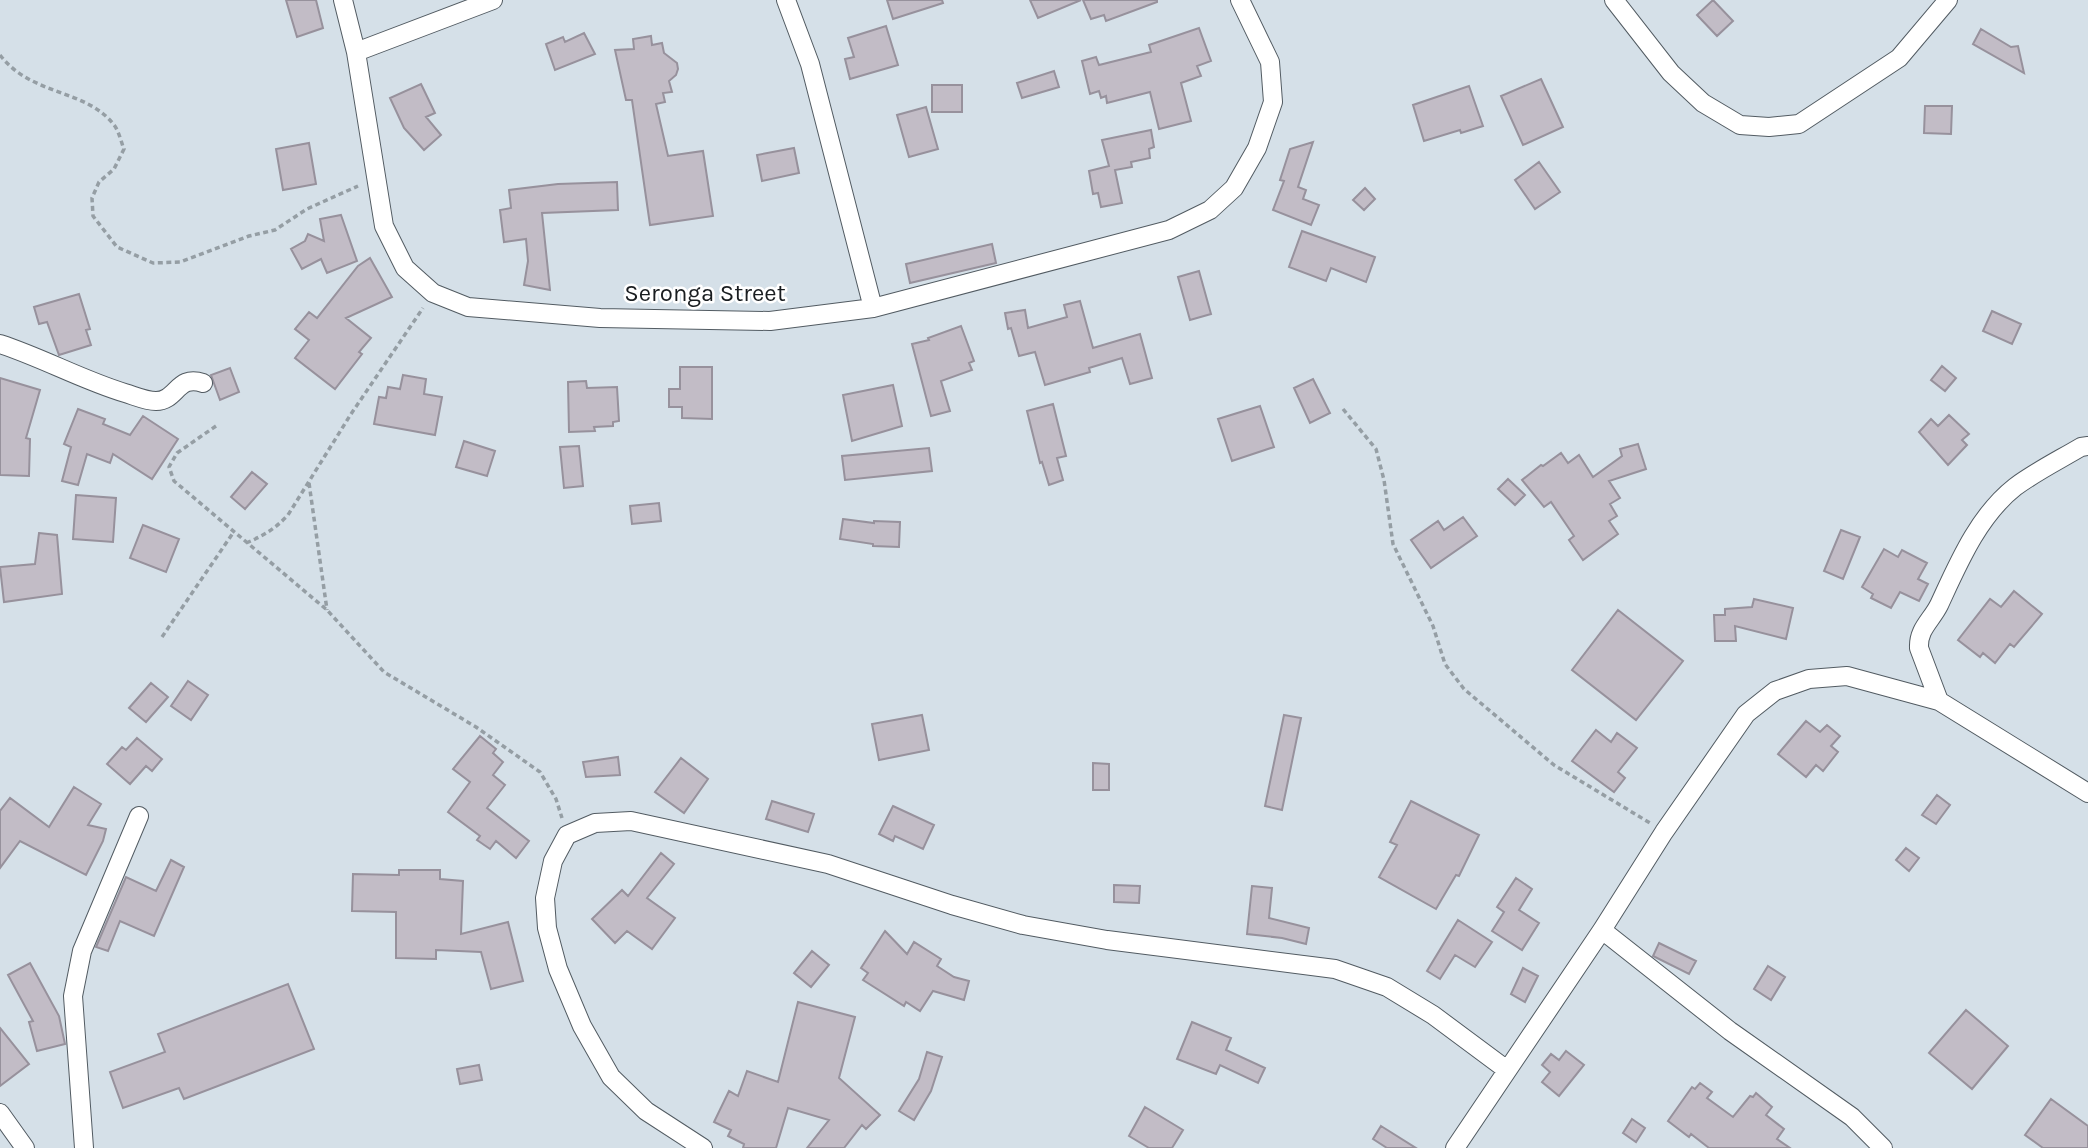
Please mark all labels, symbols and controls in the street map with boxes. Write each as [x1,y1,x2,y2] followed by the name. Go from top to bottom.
[624,279,786,307] street label: Seronga Street

